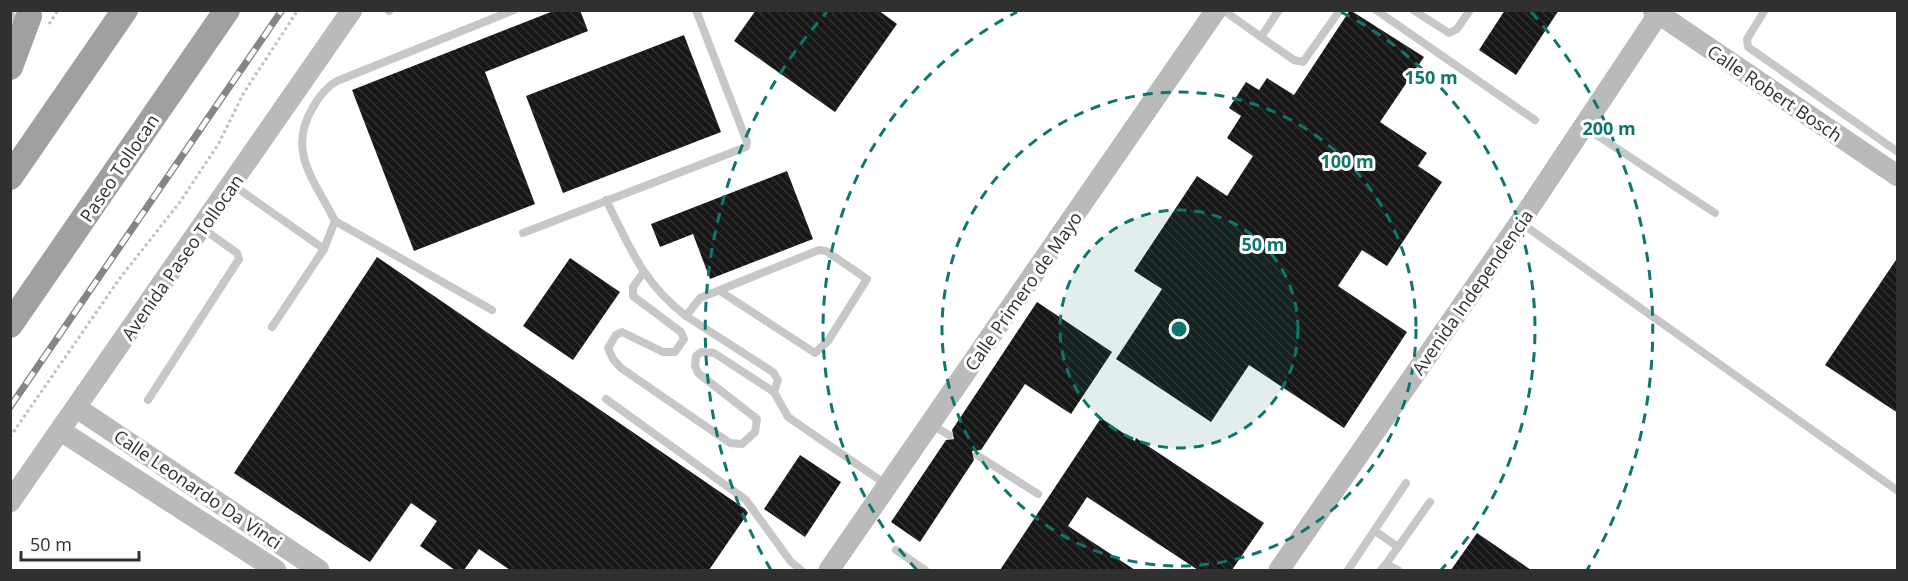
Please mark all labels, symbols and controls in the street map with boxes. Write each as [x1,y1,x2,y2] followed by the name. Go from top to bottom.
[1703,39,1847,147] street label: Calle Robert Bosch
[1404,65,1458,89] text: 150 m
[74,109,164,227] street label: Paseo Tollocan
[1582,116,1636,140] text: 200 m
[1320,149,1374,173] text: 100 m
[116,169,248,345] street label: Avenida Paseo Tollocan
[1406,205,1538,379] street label: Avenida Independencia
[959,207,1087,375] street label: Calle Primero de Mayo
[1242,232,1284,256] text: 50 m
[1169,319,1189,339] centre of rings
[109,424,287,554] street label: Calle Leonardo Da Vinci
[21,524,140,562] scale bar
[30,532,72,556] text: 50 m

